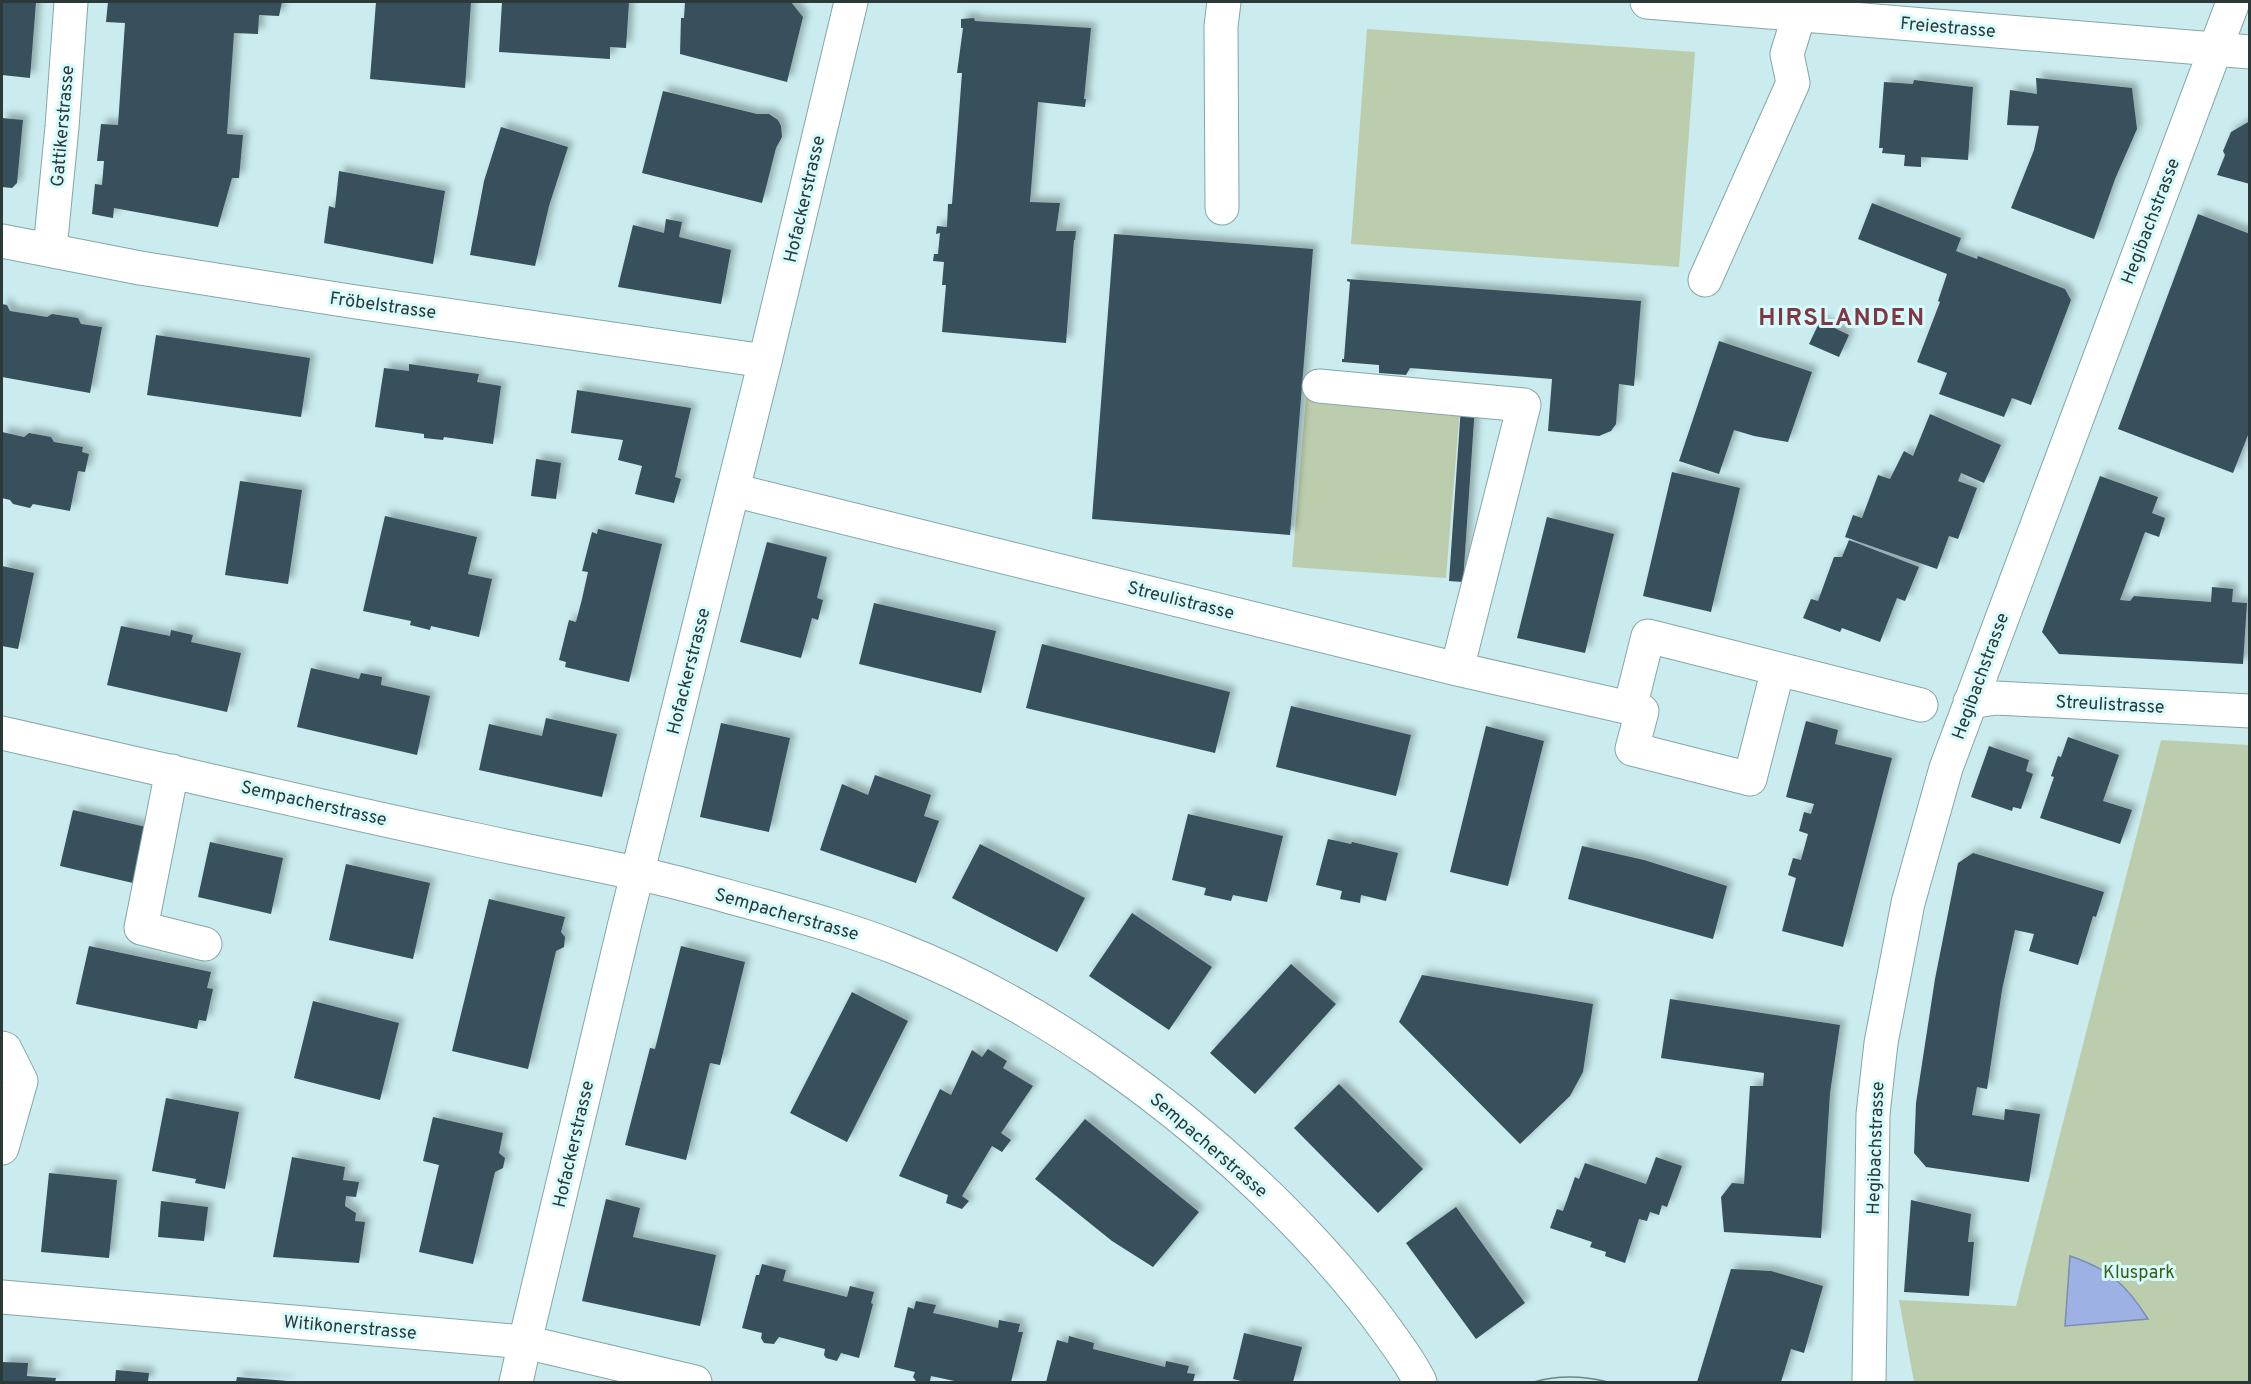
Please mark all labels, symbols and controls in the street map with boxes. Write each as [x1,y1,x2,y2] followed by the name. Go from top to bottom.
[1899,13,1997,44] street label: Freiestrasse
[47,65,80,188] street label: Gattikerstrasse
[780,134,831,265] street label: Hofackerstrasse
[2117,155,2186,288] street label: Hegibachstrasse
[328,288,438,325] street label: Fröbelstrasse
[1758,304,1926,334] district label: HIRSLANDEN
[1125,577,1236,626] street label: Streulistrasse
[663,606,716,737] street label: Hofackerstrasse
[1948,610,2015,743] street label: Hegibachstrasse
[2055,691,2165,720] street label: Streulistrasse
[239,777,389,832] street label: Sempacherstrasse
[712,884,861,947] street label: Sempacherstrasse
[549,1079,600,1210] street label: Hofackerstrasse
[1863,1081,1890,1215] street label: Hegibachstrasse
[1144,1089,1272,1204] street label: Sempacherstrasse
[2103,1262,2175,1285] park label: Kluspark
[282,1311,417,1346] street label: Witikonerstrasse

